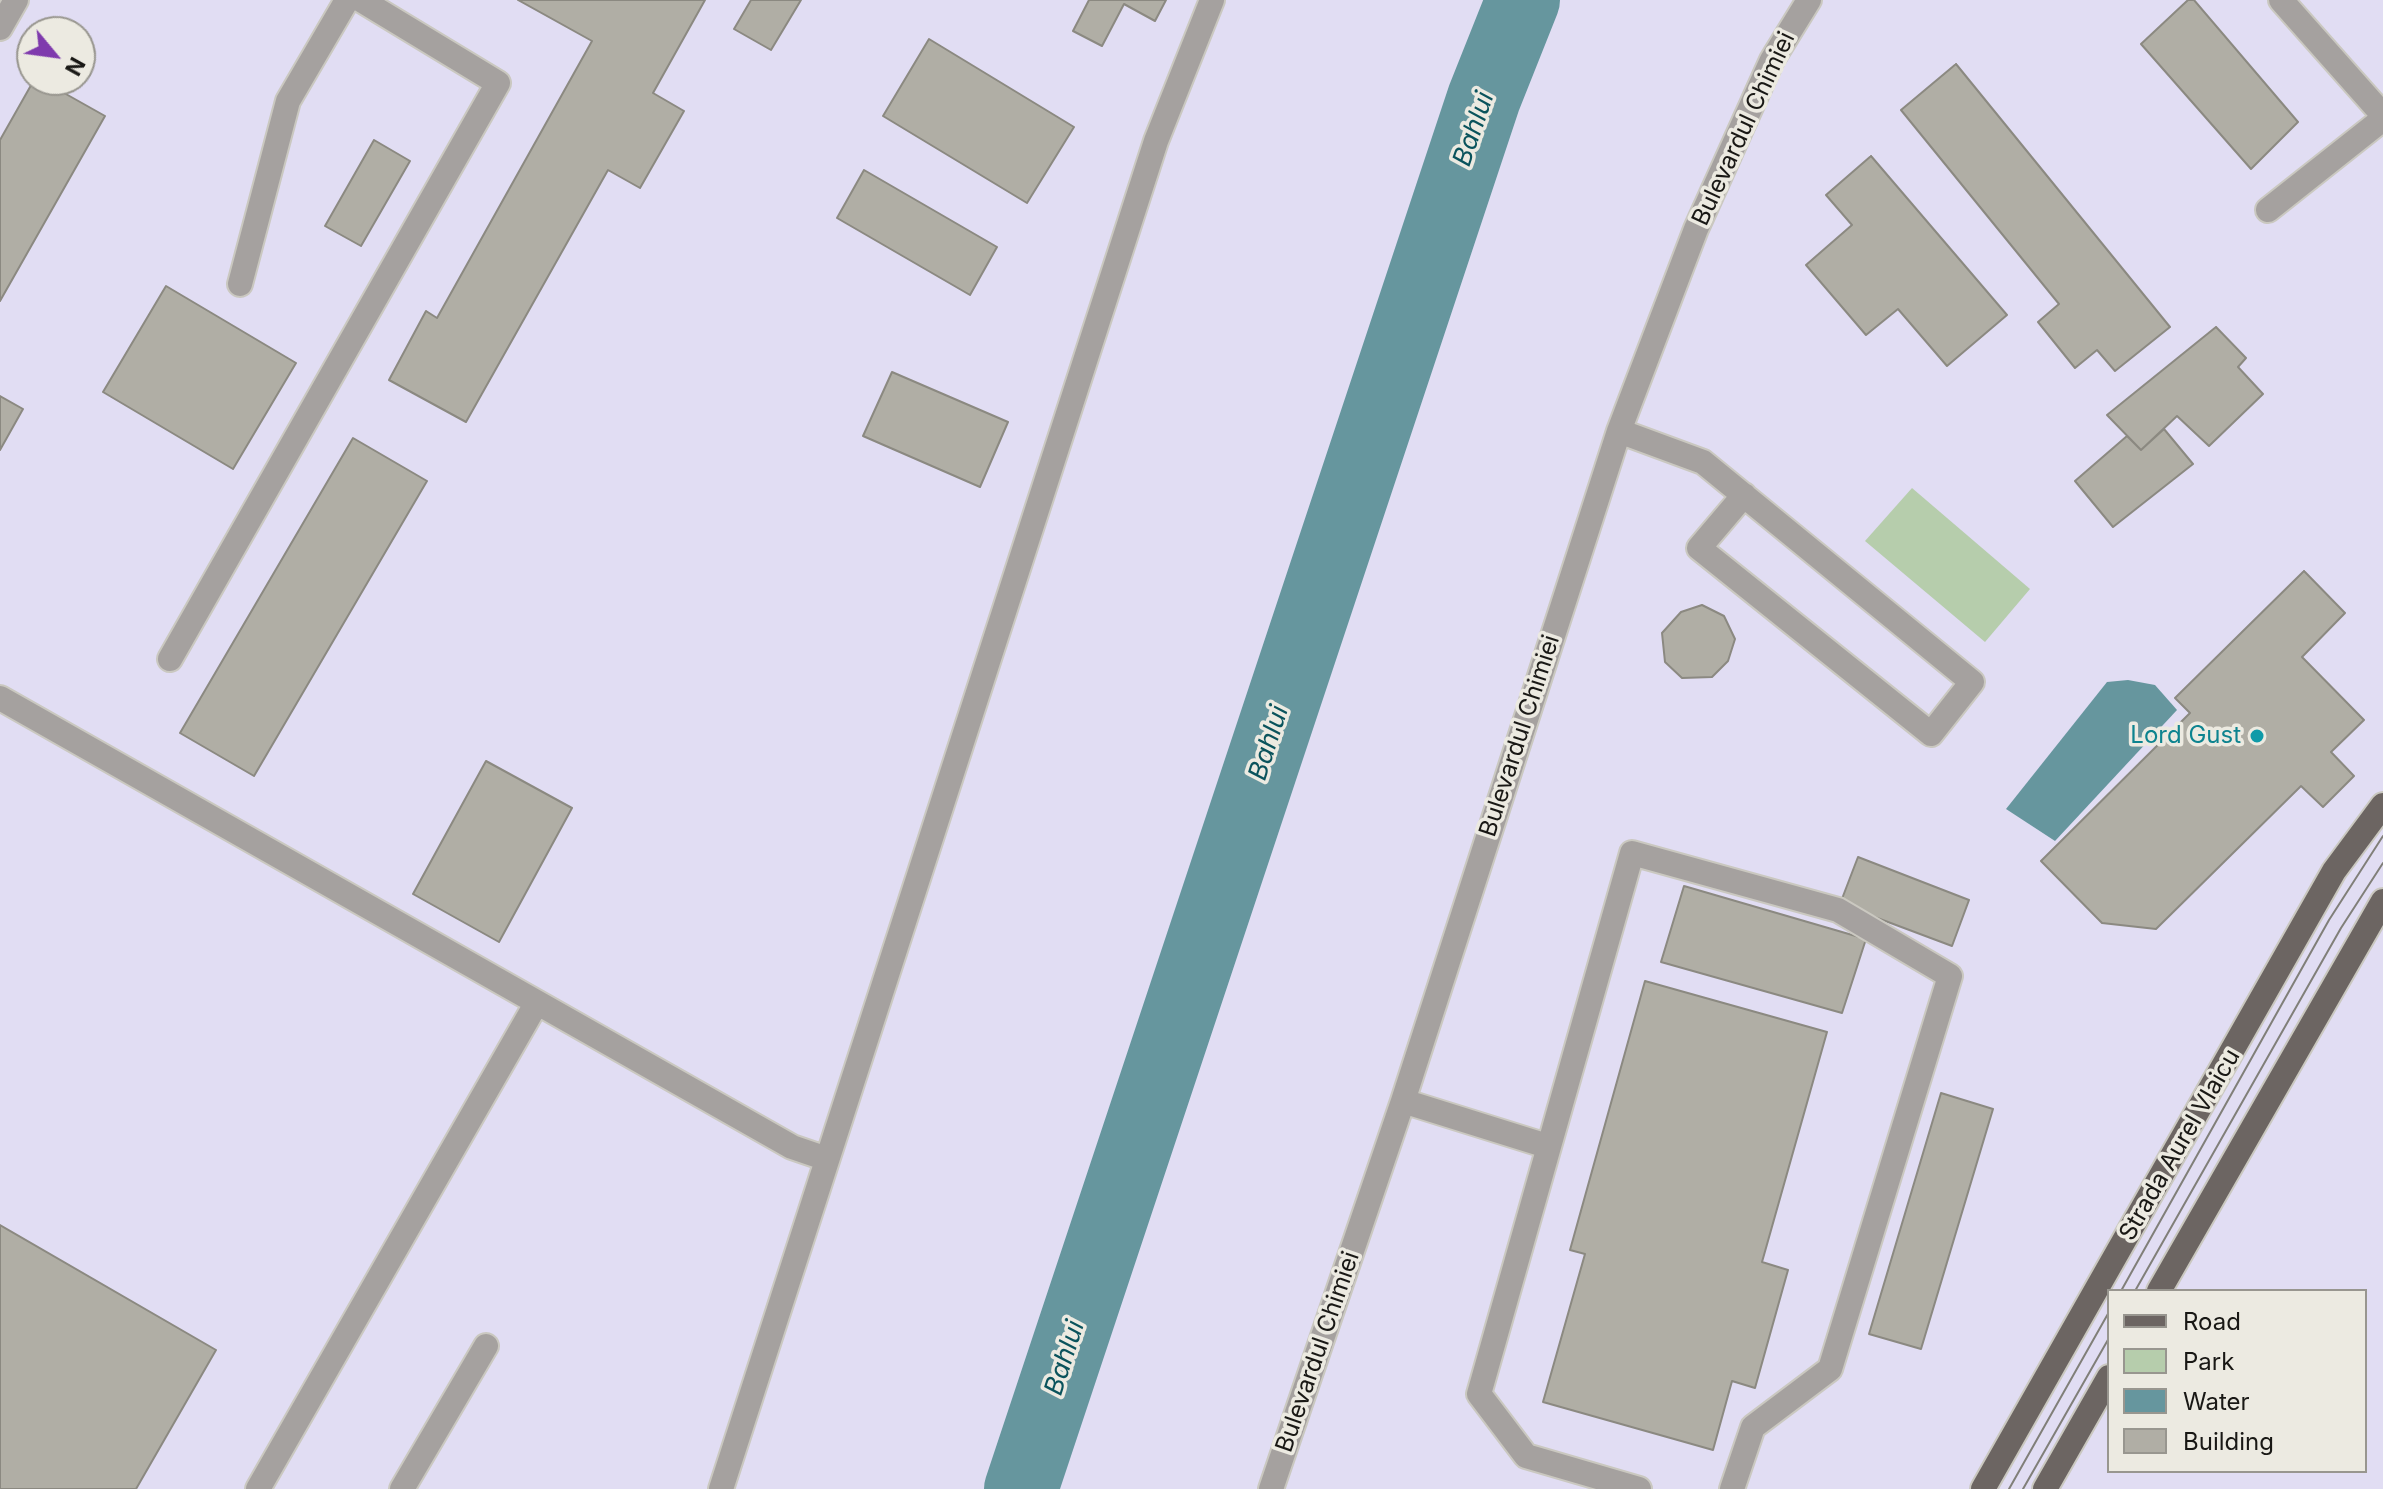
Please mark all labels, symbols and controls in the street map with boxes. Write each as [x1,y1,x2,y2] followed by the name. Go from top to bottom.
[16,16,96,96] north arrow
[1687,28,1801,230] street label: Bulevardul Chimiei
[60,53,91,80] text: N
[1447,88,1501,170] water label: Bahlui
[1474,632,1566,840] street label: Bulevardul Chimiei
[1242,702,1296,784] water label: Bahlui
[2130,722,2241,750] place label: Lord Gust
[2248,727,2266,745] marker: Lord Gust
[2113,1044,2247,1246] street label: Strada Aurel Vlaicu
[1270,1248,1366,1456] street label: Bulevardul Chimiei
[2107,1289,2367,1473] legend
[2183,1307,2241,1336] text: Road
[1038,1317,1092,1399] water label: Bahlui
[2183,1347,2234,1376] text: Park
[2183,1387,2250,1416] text: Water
[2183,1427,2274,1456] text: Building

